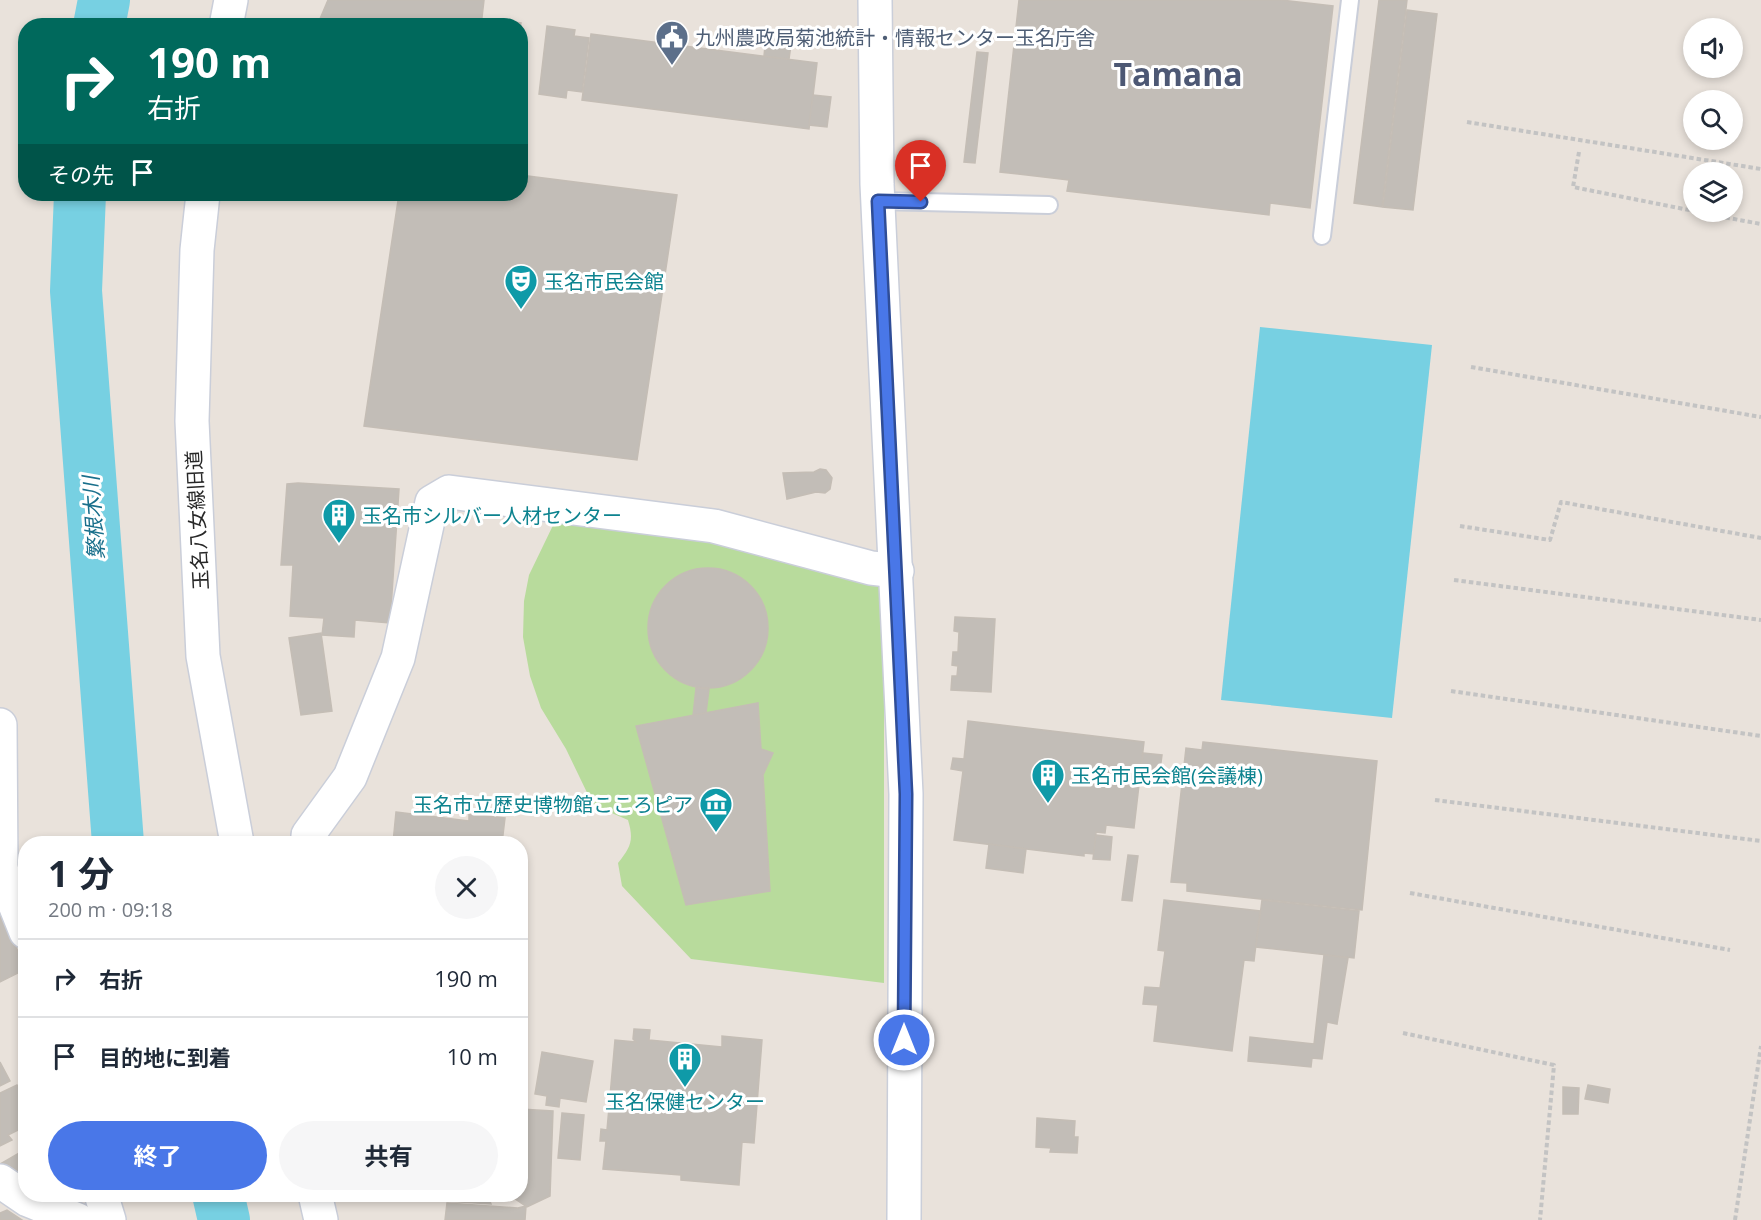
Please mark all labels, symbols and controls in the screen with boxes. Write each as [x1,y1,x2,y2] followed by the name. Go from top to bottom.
[1683,18,1743,222] map controls
[1683,18,1743,78] button: sound
[654,19,690,66] public building icon: 九州農政局菊池統計・情報センター玉名庁舎
[695,24,1095,51] place label: 九州農政局菊池統計・情報センター玉名庁舎
[147,33,271,90] text: 190 m
[48,42,126,120] icon: right
[1114,52,1242,95] district label: Tamana
[147,89,201,126] text: 右折
[1683,90,1743,150] button: search
[895,140,946,202] pin
[904,149,937,182] icon: arrive
[126,156,159,189] icon: arrive
[48,159,114,189] text: その先
[1683,162,1743,222] button: layers
[503,263,539,310] theatre icon: 玉名市民会館
[544,268,664,295] place label: 玉名市民会館
[180,449,214,591] street label: 玉名八女線旧道
[76,473,110,561] water label: 繁根木川
[321,497,357,544] building icon: 玉名市シルバー人材センター
[362,502,622,529] place label: 玉名市シルバー人材センター
[1030,757,1066,804] building icon: 玉名市民会館(会議棟)
[1071,762,1263,789] place label: 玉名市民会館(会議棟)
[698,786,734,833] museum icon: 玉名市立歴史博物館こころピア
[413,791,693,818] place label: 玉名市立歴史博物館こころピア
[48,849,114,898] text: 1 分
[435,856,498,919] button: close
[48,896,173,923] text: 200 m · 09:18
[48,962,81,995] icon: right
[434,963,498,993] text: 190 m
[99,964,143,994] text: 右折
[872,1008,936,1072] position arrow
[48,1040,81,1073] icon: arrive
[447,1041,498,1071] text: 10 m
[667,1041,703,1088] building icon: 玉名保健センター
[99,1042,231,1072] text: 目的地に到着
[605,1088,765,1115] place label: 玉名保健センター
[48,1121,267,1190] button: 終了
[279,1121,498,1190] button: 共有

